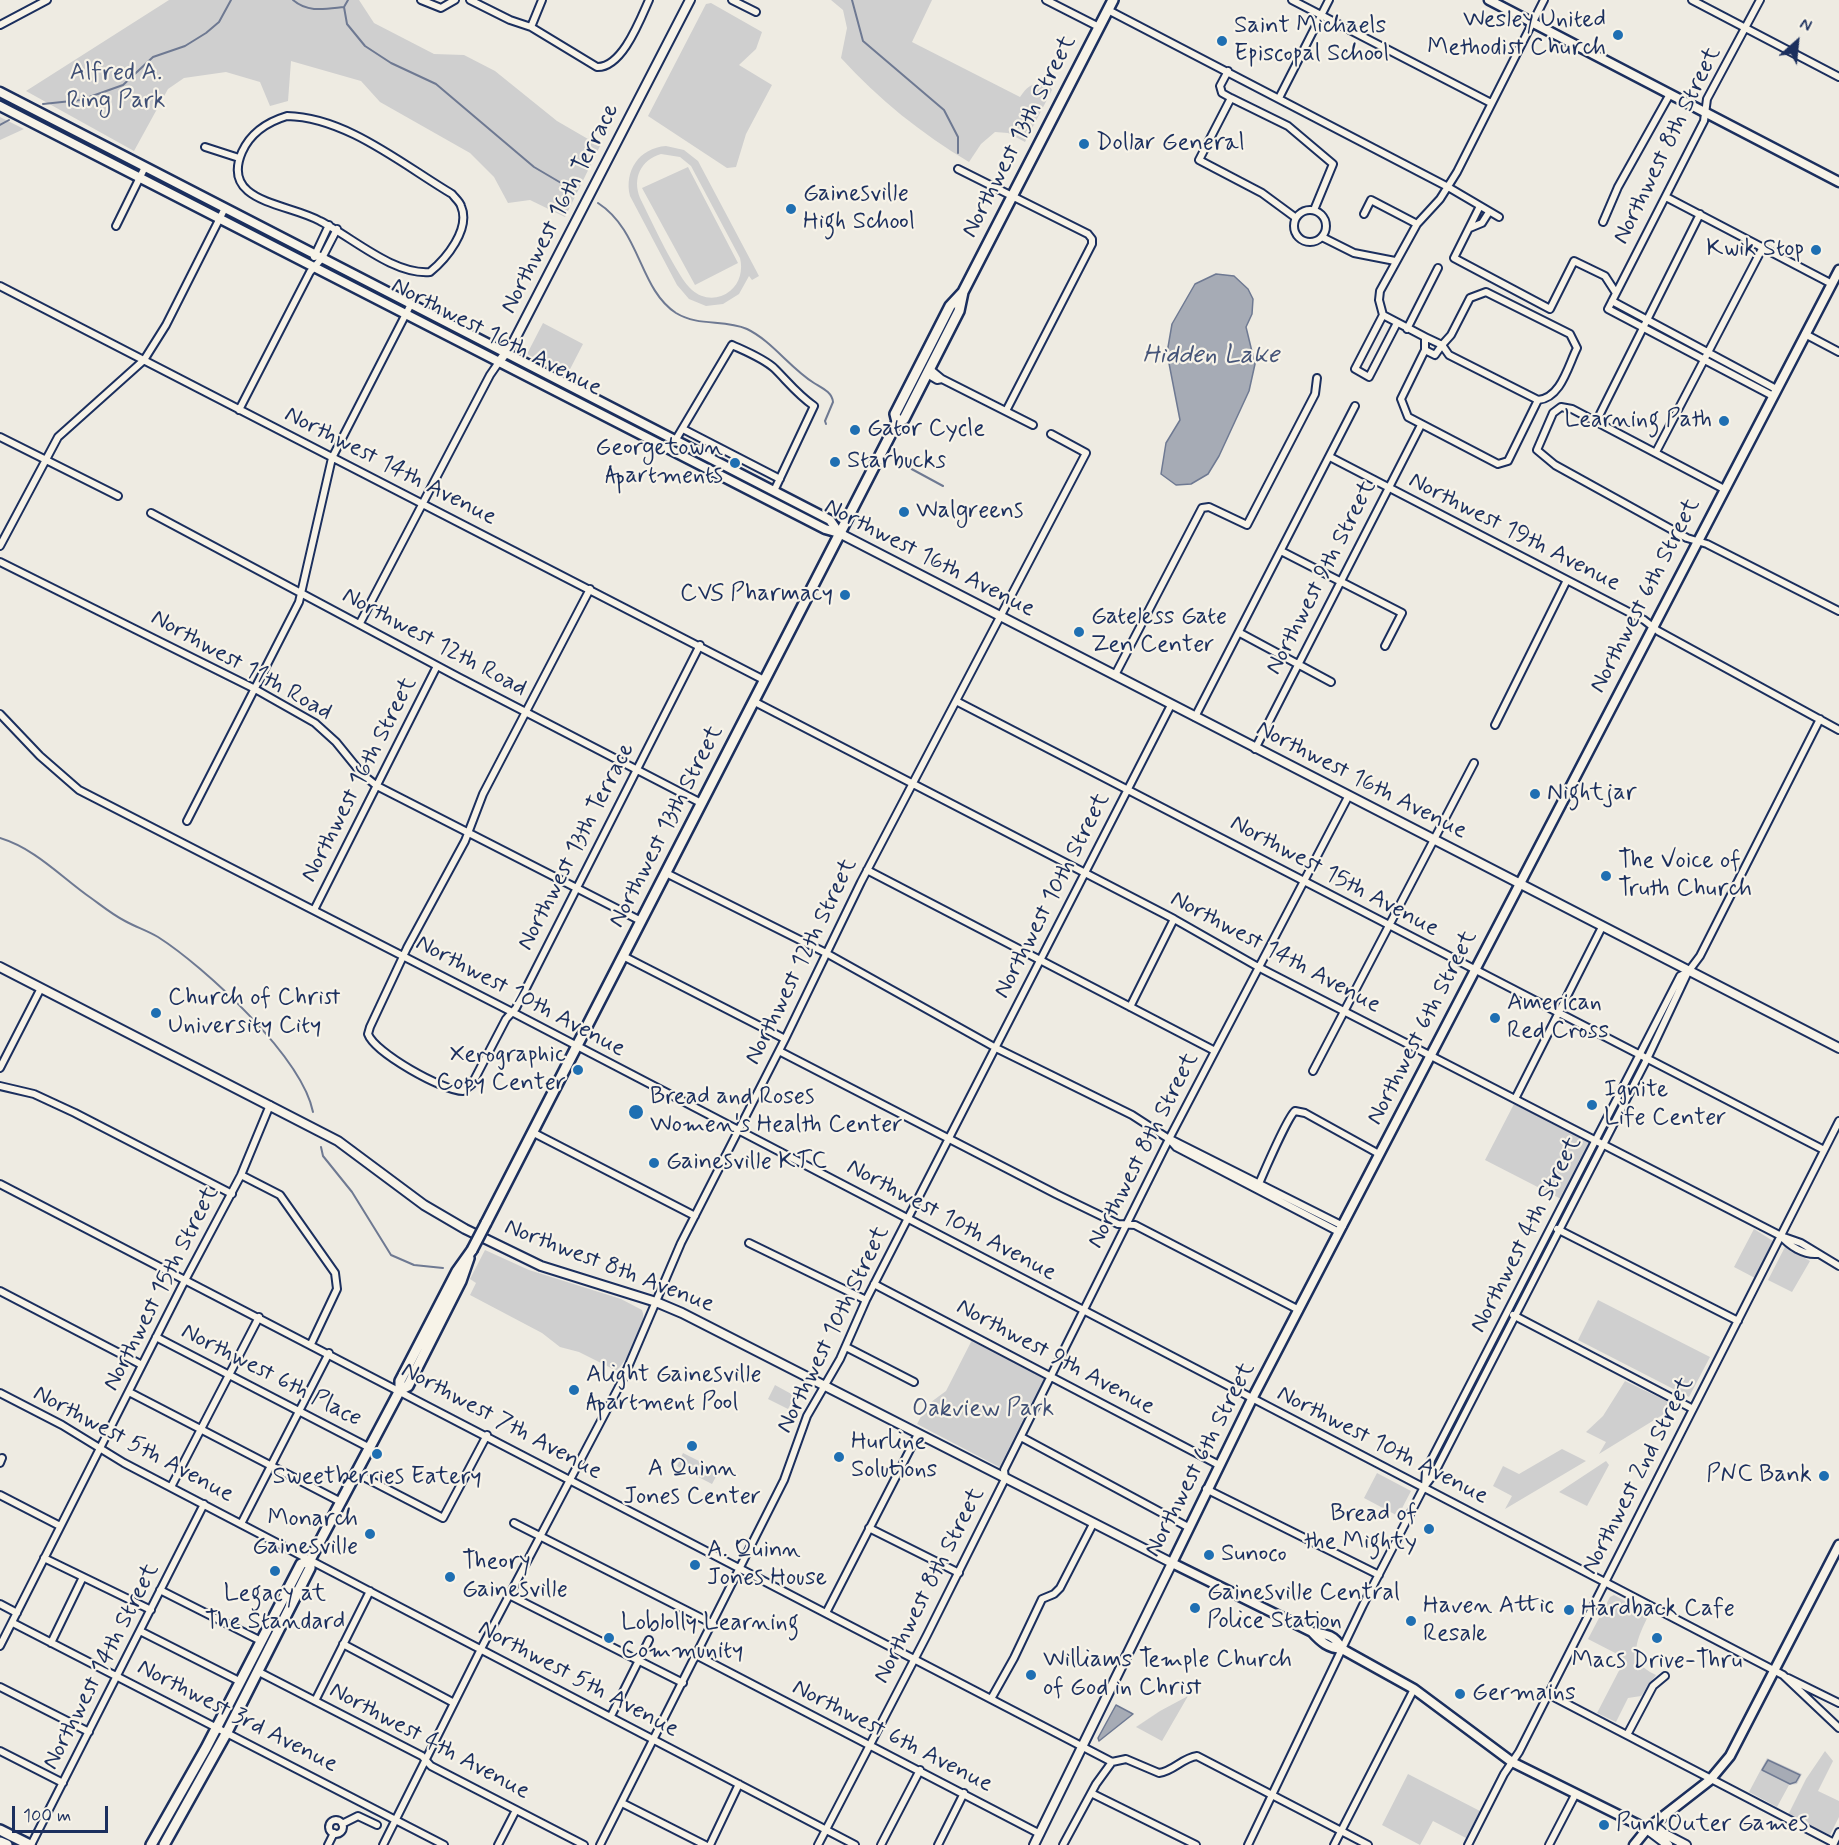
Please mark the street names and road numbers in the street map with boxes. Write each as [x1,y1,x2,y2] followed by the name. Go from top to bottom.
[956,31,1084,243] street label: Northwest 13th Street
[1608,43,1728,249] street label: Northwest 8th Street
[495,99,627,319] street label: Northwest 16th Terrace
[386,272,606,404] street label: Northwest 16th Avenue
[279,401,501,533] street label: Northwest 14th Avenue
[1403,467,1625,599] street label: Northwest 19th Avenue
[1261,476,1383,680] street label: Northwest 9th Street
[819,493,1039,625] street label: Northwest 16th Avenue
[1584,494,1708,698] street label: Northwest 6th Street
[337,582,531,704] street label: Northwest 12th Road
[145,604,337,728] street label: Northwest 11th Road
[296,673,424,887] street label: Northwest 16th Street
[1251,715,1471,847] street label: Northwest 16th Avenue
[603,721,731,933] street label: Northwest 13th Street
[512,738,642,956] street label: Northwest 13th Terrace
[989,788,1117,1004] street label: Northwest 10th Street
[1225,810,1443,944] street label: Northwest 15th Avenue
[740,854,864,1070] street label: Northwest 12th Street
[1165,885,1385,1021] street label: Northwest 14th Avenue
[1361,926,1485,1130] street label: Northwest 6th Street
[410,929,630,1065] street label: Northwest 10th Avenue
[1082,1048,1206,1254] street label: Northwest 8th Street
[1465,1132,1589,1338] street label: Northwest 4th Street
[841,1153,1061,1289] street label: Northwest 10th Avenue
[98,1182,226,1396] street label: Northwest 15th Street
[500,1214,718,1320] street label: Northwest 8th Avenue
[771,1222,897,1438] street label: Northwest 10th Street
[951,1293,1159,1423] street label: Northwest 9th Avenue
[176,1318,366,1434] street label: Northwest 6th Place
[396,1357,606,1487] street label: Northwest 7th Avenue
[1139,1358,1263,1562] street label: Northwest 6th Street
[1577,1372,1701,1580] street label: Northwest 2nd Street
[28,1380,238,1510] street label: Northwest 5th Avenue
[1271,1380,1493,1512] street label: Northwest 10th Avenue
[868,1483,992,1689] street label: Northwest 8th Street
[37,1559,167,1775] street label: Northwest 14th Street
[473,1615,683,1745] street label: Northwest 5th Avenue
[132,1654,342,1780] street label: Northwest 3rd Avenue
[787,1674,997,1800] street label: Northwest 6th Avenue
[324,1677,534,1807] street label: Northwest 4th Avenue

